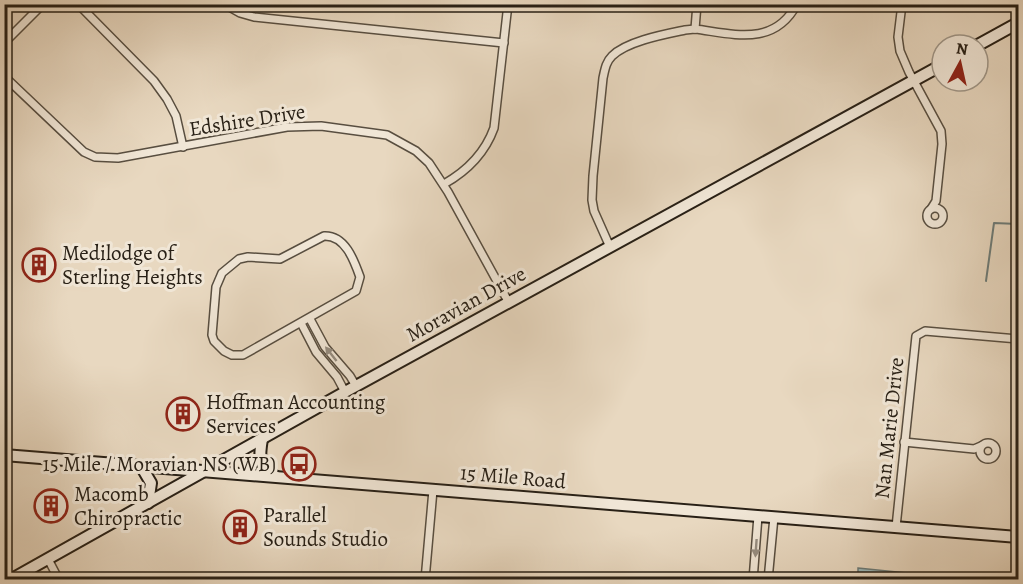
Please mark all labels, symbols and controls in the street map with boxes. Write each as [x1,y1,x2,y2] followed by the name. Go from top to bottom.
[930,33,990,93] north arrow
[955,37,970,61] text: N
[187,97,307,143] street label: Edshire Drive
[62,239,203,291] place label: Medilodge of Sterling Heights
[21,247,57,283] building icon: Medilodge of Sterling Heights
[401,260,531,348] street label: Moravian Drive
[324,346,337,362] one-way arrow
[868,356,910,500] street label: Nan Marie Drive
[206,388,386,440] place label: Hoffman Accounting Services
[165,396,201,432] building icon: Hoffman Accounting Services
[281,446,317,482] bus stop icon: 15 Mile / Moravian NS (WB)
[43,450,276,478] place label: 15 Mile / Moravian NS (WB)
[459,458,568,496] street label: 15 Mile Road
[74,480,182,532] place label: Macomb Chiropractic
[33,488,69,524] building icon: Macomb Chiropractic
[263,501,388,553] place label: Parallel Sounds Studio
[222,509,258,545] building icon: Parallel Sounds Studio
[751,538,761,557] one-way arrow

